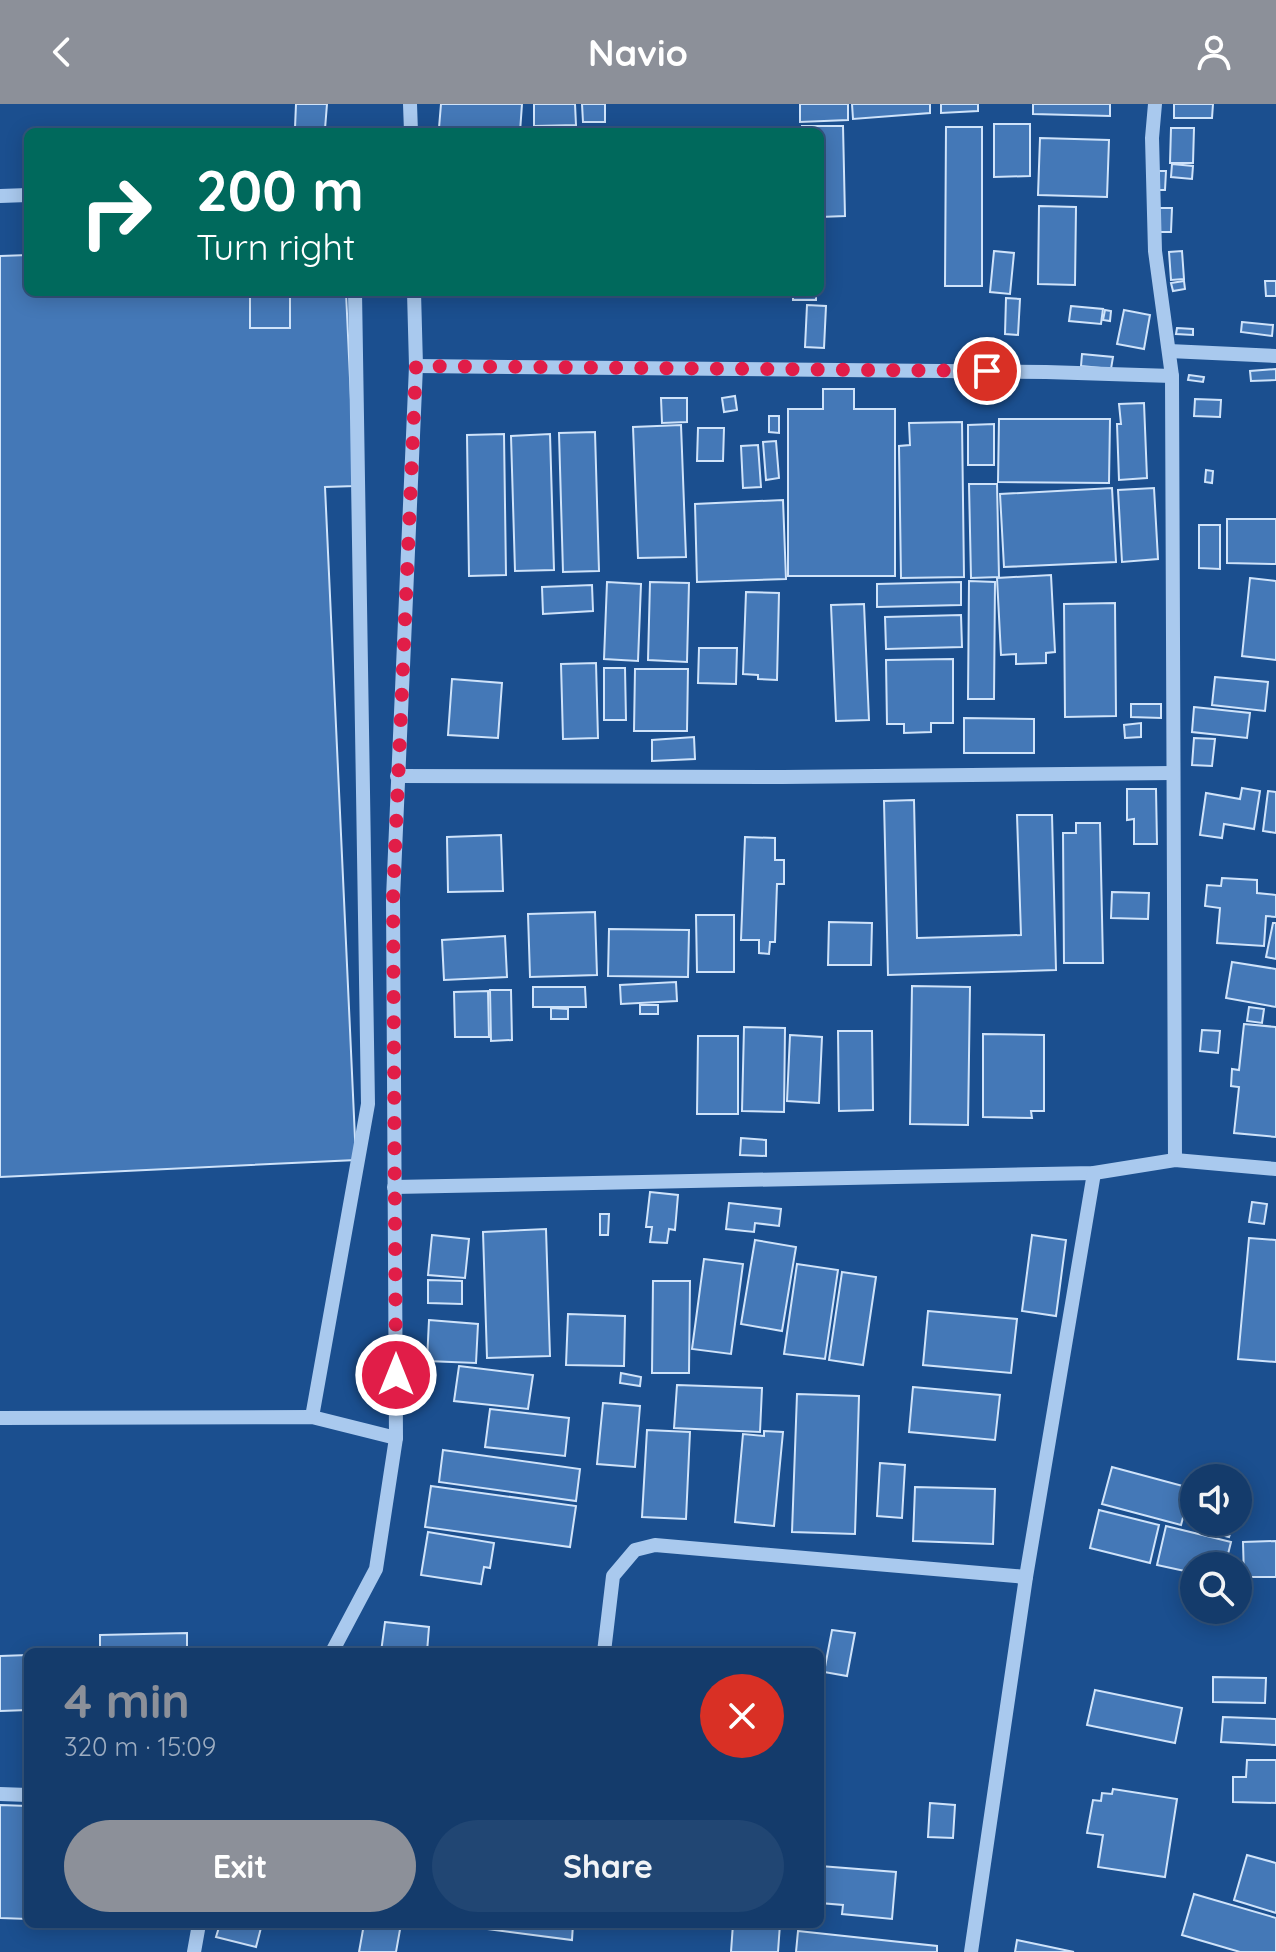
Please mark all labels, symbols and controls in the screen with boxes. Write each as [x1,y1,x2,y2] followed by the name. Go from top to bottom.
[40,30,84,74] icon: back
[588,30,688,75] text: Navio
[1192,30,1236,74] icon: person
[196,155,364,225] text: 200 m
[64,160,168,264] icon: right
[196,224,355,269] text: Turn right
[953,337,1021,405] pin
[965,349,1009,393] icon: arrive
[354,1333,438,1417] position arrow
[1180,1464,1252,1624] map controls
[1180,1464,1252,1536] button: sound
[1180,1552,1252,1624] button: search
[64,1670,190,1730] text: 4 min
[700,1674,784,1758] button: close
[64,1730,216,1763] text: 320 m · 15:09
[64,1820,416,1912] button: Exit
[432,1820,784,1912] button: Share

